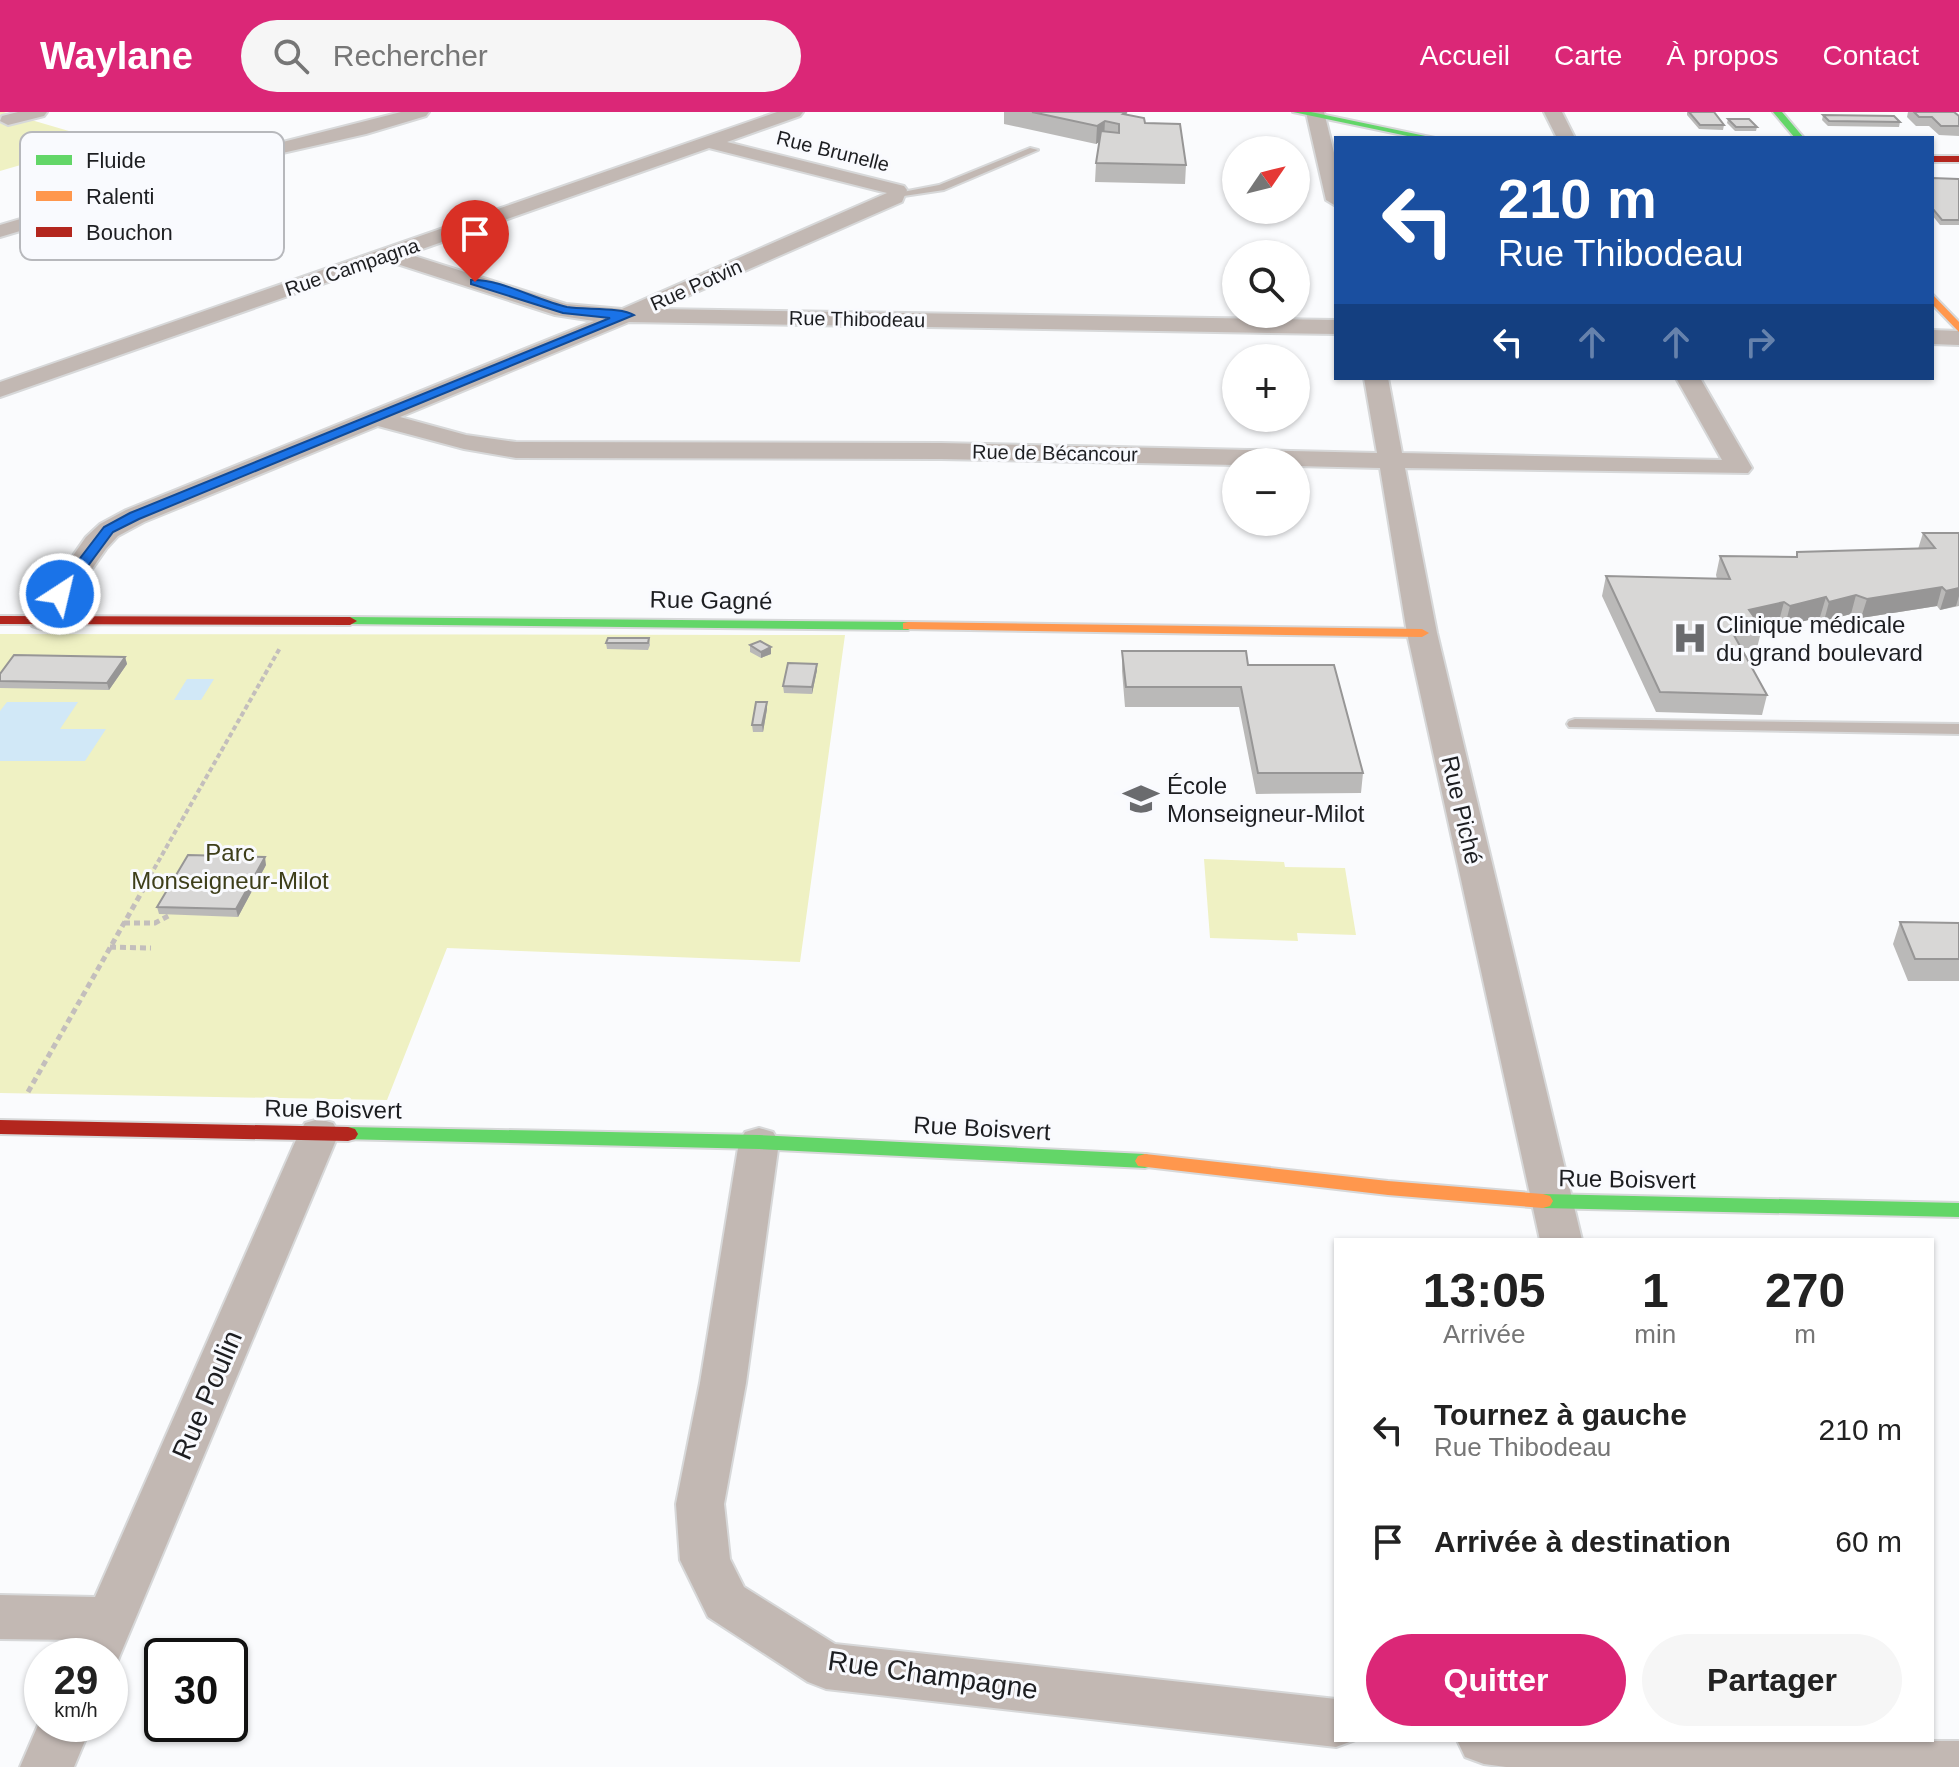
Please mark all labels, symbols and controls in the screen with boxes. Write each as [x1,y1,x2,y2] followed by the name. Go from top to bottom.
[241,20,801,92] search box
[269,34,313,78] icon: search
[40,35,193,77] text: Waylane
[333,39,488,72] text: Rechercher
[1420,40,1510,71] text: Accueil
[1554,40,1622,71] text: Carte
[1666,40,1779,71] text: À propos
[1823,40,1919,71] text: Contact
[774,126,892,176] street label: Rue Brunelle
[20,132,284,260] legend
[1222,136,1310,224] north arrow
[1222,136,1310,536] map controls
[86,148,146,173] text: Fluide
[1498,167,1657,230] text: 210 m
[1366,168,1470,272] icon: left
[86,184,154,209] text: Ralenti
[441,200,509,282] pin
[453,212,497,256] icon: arrive
[86,220,173,245] text: Bouchon
[1498,233,1744,274] text: Rue Thibodeau
[282,234,423,300] street label: Rue Campagna
[1222,240,1310,328] button: search
[647,255,745,315] street label: Rue Potvin
[789,307,925,331] street label: Rue Thibodeau
[1486,320,1530,364] icon: left
[1570,320,1614,364] icon: ahead
[1654,320,1698,364] icon: ahead
[1738,320,1782,364] icon: right
[1222,344,1310,432] button: +
[972,441,1138,465] street label: Rue de Bécancour
[1222,448,1310,536] button: −
[18,552,102,636] position arrow
[649,585,773,615] street label: Rue Gagné
[1716,611,1923,666] place label: Clinique médicale du grand boulevard
[1671,619,1709,657] hospital icon: Clinique médicale du grand boulevard
[1436,753,1488,867] street label: Rue Piché
[1167,772,1365,827] place label: École Monseigneur-Milot
[1122,780,1160,818] school or university icon: École Monseigneur-Milot
[131,839,329,894] park label: Parc Monseigneur-Milot
[264,1094,402,1124] street label: Rue Boisvert
[913,1111,1052,1145] street label: Rue Boisvert
[1558,1164,1696,1194] street label: Rue Boisvert
[1423,1264,1546,1317] text: 13:05
[1642,1264,1669,1317] text: 1
[1765,1264,1845,1317] text: 270
[1443,1319,1525,1349] text: Arrivée
[1634,1319,1676,1349] text: min
[1794,1319,1816,1349] text: m
[166,1326,248,1464] street label: Rue Poulin
[1434,1398,1687,1431] text: Tournez à gauche
[1366,1408,1410,1452] icon: left
[1819,1413,1902,1446] text: 210 m
[1434,1432,1611,1462] text: Rue Thibodeau
[1366,1520,1410,1564] icon: arrive
[1434,1525,1731,1558] text: Arrivée à destination
[1835,1525,1902,1558] text: 60 m
[1366,1634,1626,1726] button: Quitter
[1642,1634,1902,1726] button: Partager
[144,1638,248,1742] speed limit sign: 30
[826,1645,1040,1705] street label: Rue Champagne
[54,1658,98,1702] text: 29
[54,1699,98,1721] text: km/h

